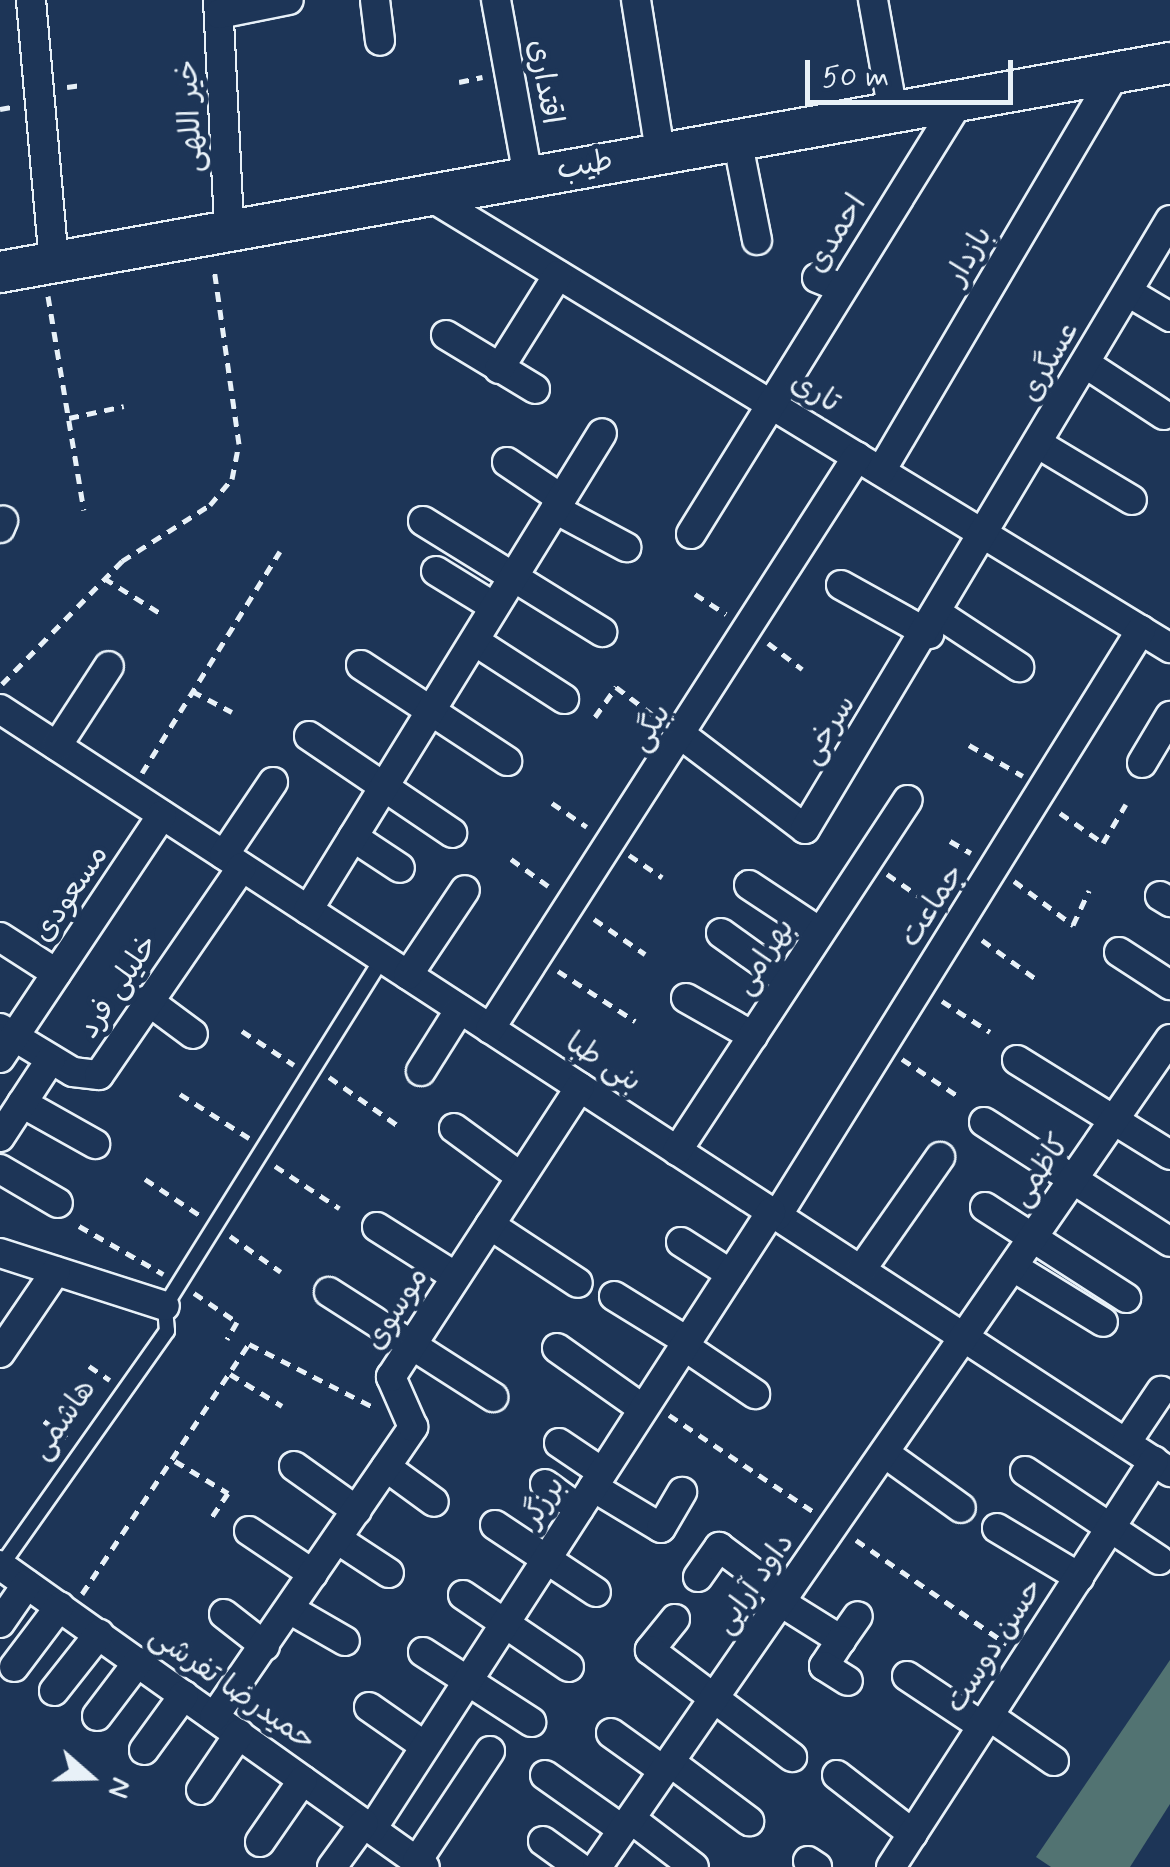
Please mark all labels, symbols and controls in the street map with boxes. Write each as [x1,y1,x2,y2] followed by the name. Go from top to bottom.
[519,37,569,127] street label: اقتداری
[810,40,1018,102] scale bar
[170,58,212,174] street label: خیر اللهی
[822,58,889,97] text: 50 m
[554,143,616,189] street label: طیب
[799,188,875,280] street label: احمدی
[939,220,1001,292] street label: بازدار
[1013,315,1087,409] street label: عسگری
[784,364,846,422] street label: تاری
[794,689,864,771] street label: سرخی
[622,697,680,759] street label: بیگی
[25,838,117,950] street label: مسعودی
[893,858,973,954] street label: جماعت
[727,912,803,1002] street label: بهرامی
[71,928,167,1046] street label: خلیلی فرد
[558,1025,648,1101] street label: بنی طبا
[1004,1128,1078,1214] street label: کاظمی
[357,1261,437,1357] street label: موسوی
[23,1373,105,1467] street label: هاشمی
[514,1470,574,1534] street label: برزگر
[707,1527,803,1641] street label: داود آرایی
[938,1572,1052,1720] street label: حسن دوست
[142,1618,322,1760] street label: حمیدرضا تفرشی
[40,1727,140,1827] north arrow
[98,1772,139,1803] text: N

